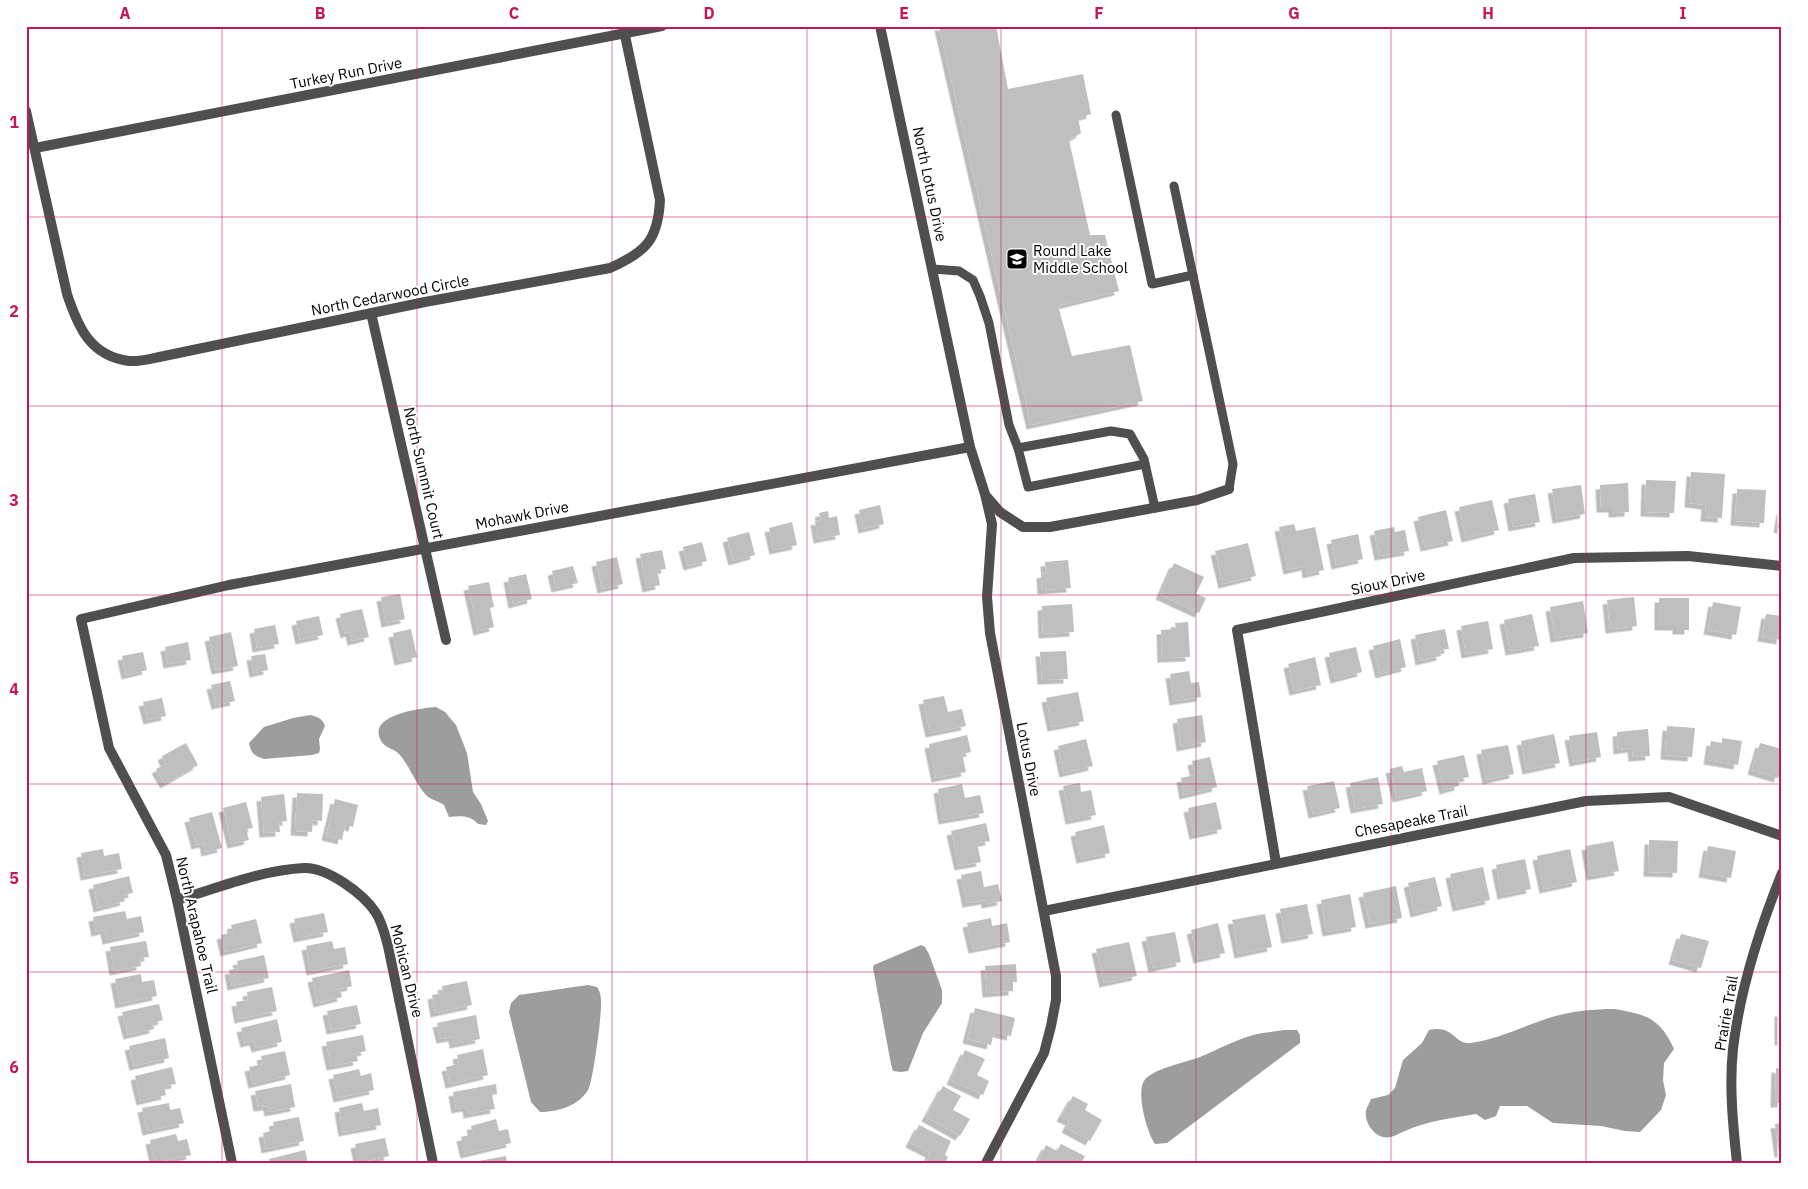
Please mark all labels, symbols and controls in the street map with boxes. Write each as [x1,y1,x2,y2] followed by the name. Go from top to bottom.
[120,3,131,23] text: A
[315,3,326,23] text: B
[509,3,519,23] text: C
[703,3,715,23] text: D
[899,3,909,23] text: E
[1094,3,1104,23] text: F
[1288,3,1300,23] text: G
[1482,3,1494,23] text: H
[1680,3,1687,23] text: I
[288,53,404,93] street label: Turkey Run Drive
[9,112,19,132] text: 1
[909,125,951,243] street label: North Lotus Drive
[1033,241,1128,277] place label: Round Lake Middle School
[1005,247,1029,271] school or university icon: Round Lake Middle School
[309,270,471,320] street label: North Cedarwood Circle
[9,301,19,321] text: 2
[400,405,448,541] street label: North Summit Court
[9,490,19,510] text: 3
[474,497,570,533] street label: Mohawk Drive
[1349,565,1427,599] street label: Sioux Drive
[9,679,19,699] text: 4
[1012,720,1046,798] street label: Lotus Drive
[1353,801,1469,841] street label: Chesapeake Trail
[172,855,222,995] street label: North Arapahoe Trail
[9,868,19,888] text: 5
[386,922,428,1020] street label: Mohican Drive
[1710,974,1742,1052] street label: Prairie Trail
[9,1057,19,1077] text: 6

